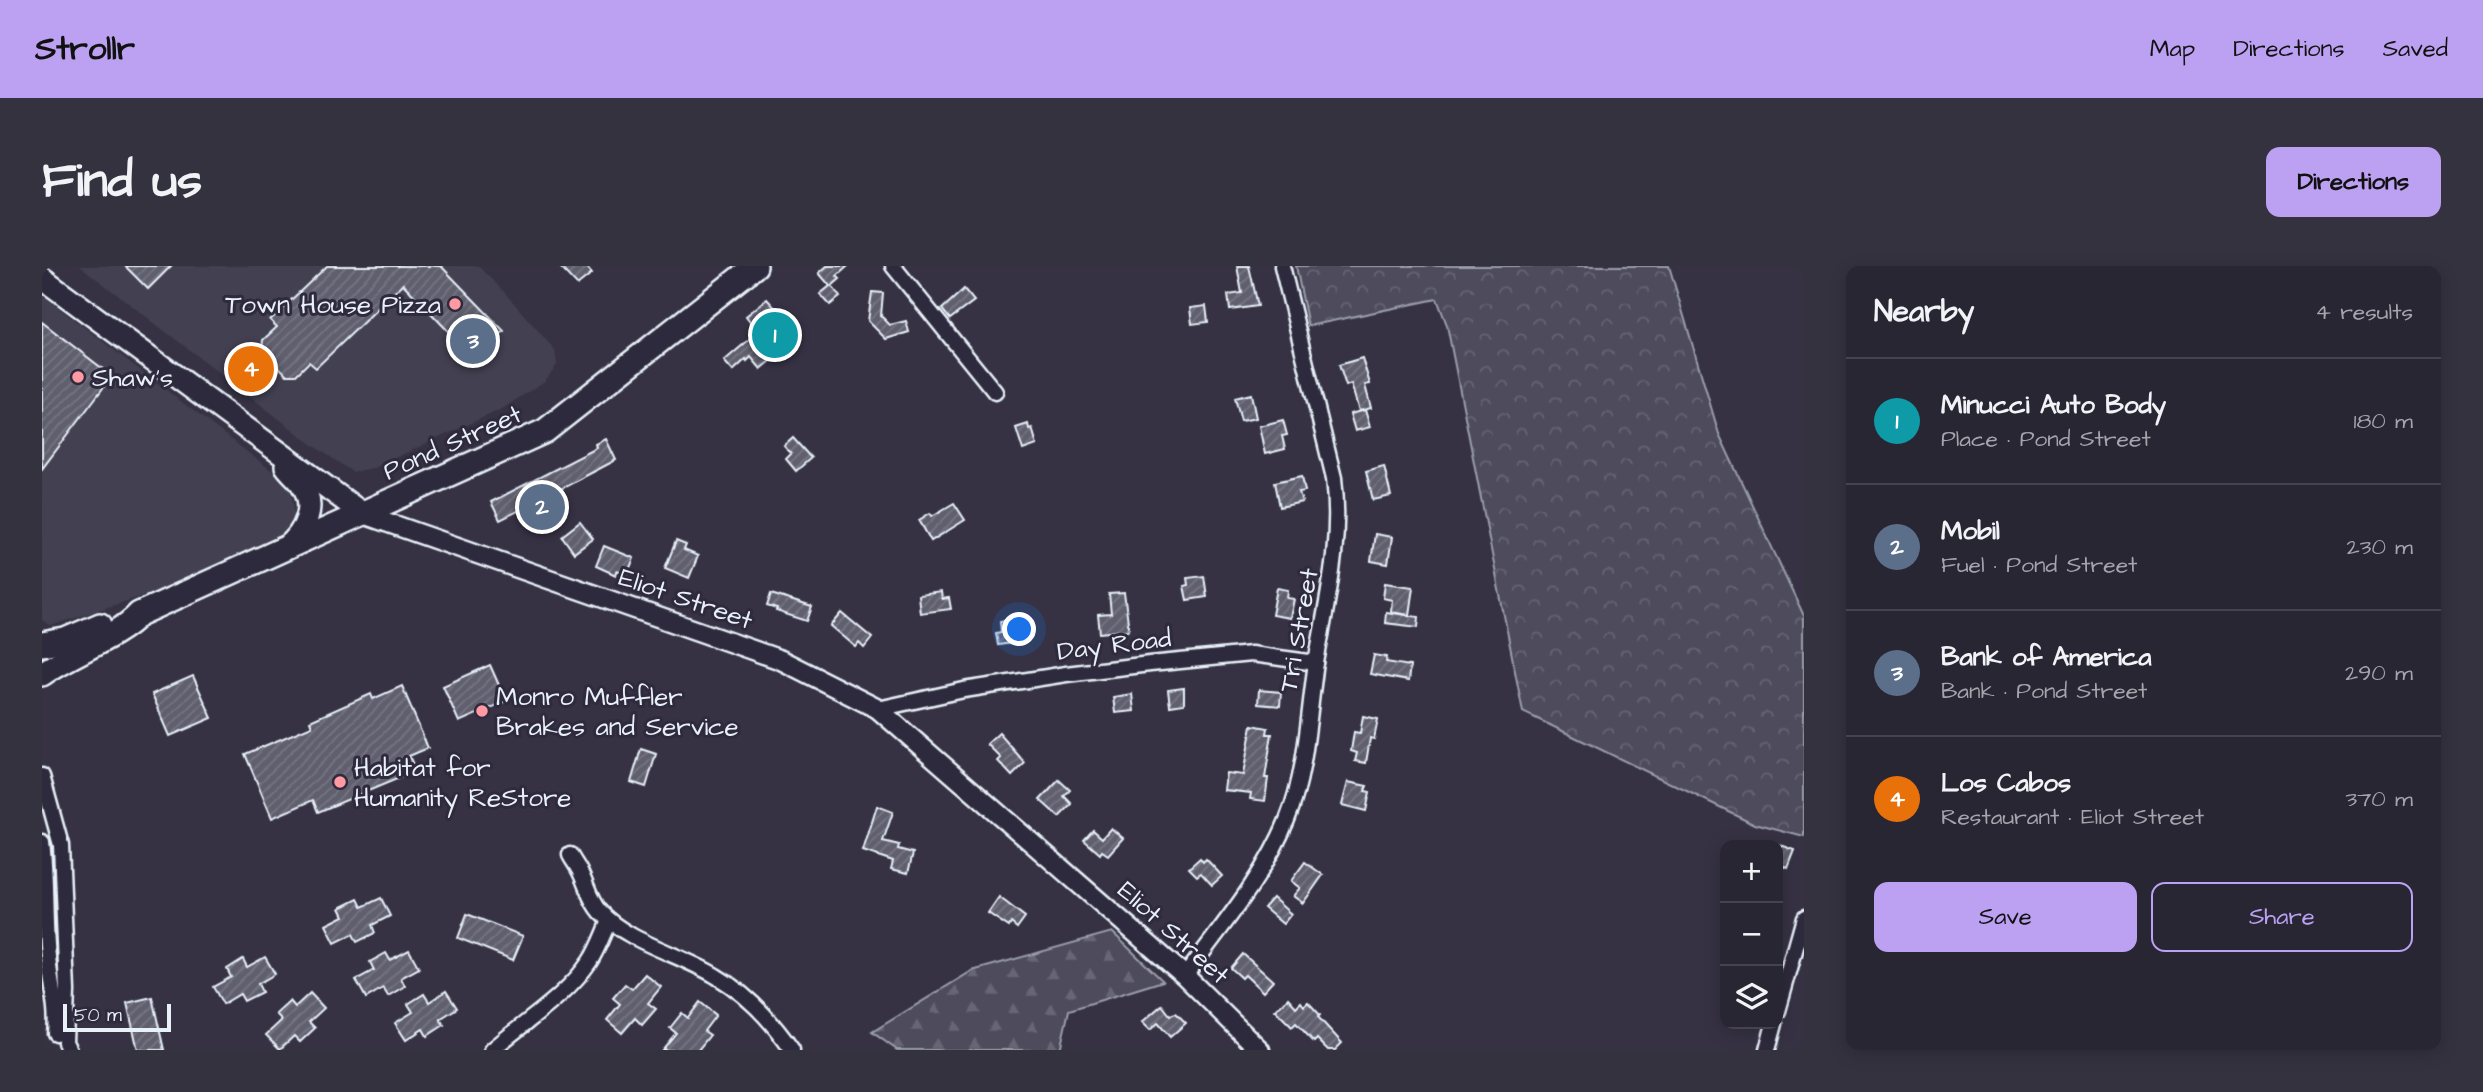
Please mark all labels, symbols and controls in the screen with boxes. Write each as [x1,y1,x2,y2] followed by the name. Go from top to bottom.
[35,26,135,72] text: Strollr
[2150,32,2195,66] text: Map
[2233,32,2345,66] text: Directions
[2383,32,2448,66] text: Saved
[2266,147,2441,217] button: Directions
[42,148,202,216] text: Find us
[225,287,441,323] place label: Town House Pizza
[1874,291,1974,333] text: Nearby
[447,296,463,312] marker: Town House Pizza
[2315,296,2413,328] text: 4 results
[752,309,798,361] pin: 1
[450,315,496,367] pin: 3
[228,343,274,395] pin: 4
[92,360,173,396] place label: Shaw's
[70,369,86,385] marker: Shaw's
[1941,387,2166,423] text: Minucci Auto Body
[377,396,528,489] street label: Pond Street
[1896,405,1898,437] text: 1
[2354,405,2413,437] text: 180 m
[1941,423,2151,455] text: Place · Pond Street
[519,481,565,533] pin: 2
[1941,513,2000,549] text: Mobil
[1890,531,1904,563] text: 2
[2347,531,2413,563] text: 230 m
[1941,549,2137,581] text: Fuel · Pond Street
[614,559,758,639] street label: Eliot Street
[1270,565,1328,695] street label: Tri Street
[1002,612,1036,646] your location
[1055,620,1173,672] street label: Day Road
[1941,639,2152,675] text: Bank of America
[1891,657,1903,689] text: 3
[2345,657,2413,689] text: 290 m
[1941,675,2147,707] text: Bank · Pond Street
[496,679,739,745] place label: Monro Muffler Brakes and Service
[474,703,490,719] marker: Monro Muffler Brakes and Service
[354,750,571,818] place label: Habitat for Humanity ReStore
[1941,765,2071,801] text: Los Cabos
[332,774,348,790] marker: Habitat for Humanity ReStore
[1889,783,1905,815] text: 4
[2346,783,2413,815] text: 370 m
[1941,801,2204,833] text: Restaurant · Eliot Street
[1720,840,1783,1029] map controls
[1720,840,1783,903] button: +
[1110,873,1237,993] street label: Eliot Street
[1874,882,2137,952] button: Save
[2151,882,2413,952] button: Share
[1720,903,1783,966] button: −
[1720,966,1783,1029] button: layers
[63,1001,172,1033] scale bar
[74,1002,122,1029] text: 50 m

